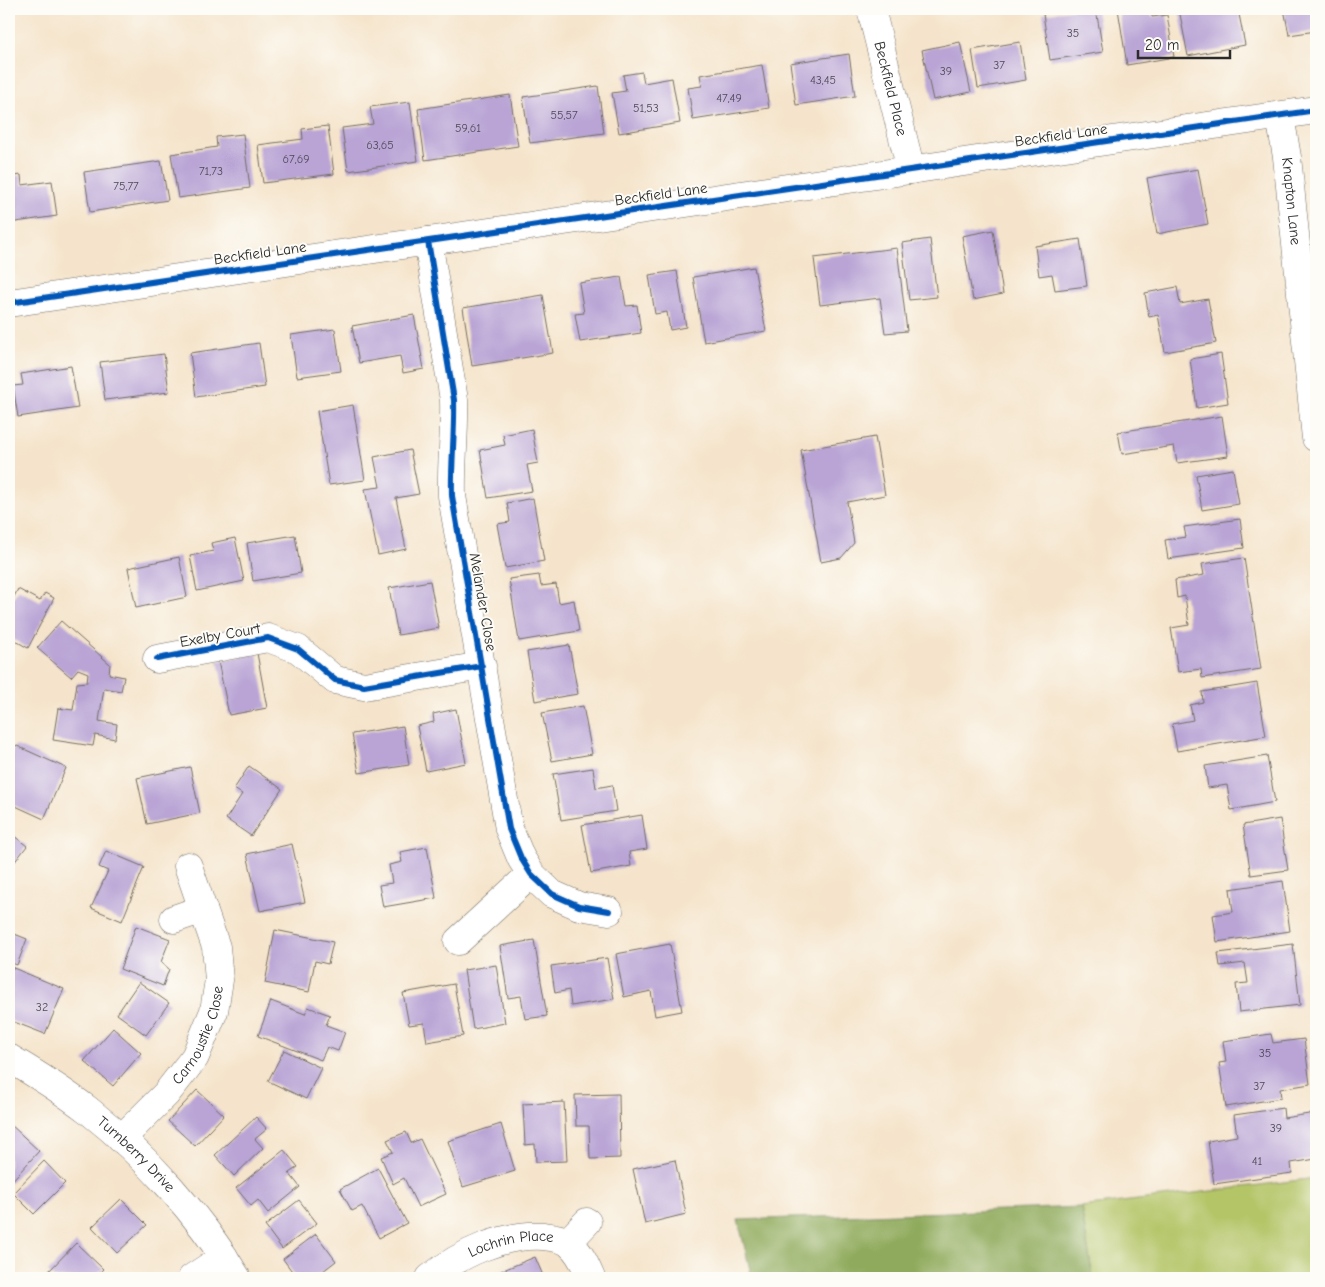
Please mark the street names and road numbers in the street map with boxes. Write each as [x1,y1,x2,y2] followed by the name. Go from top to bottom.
[870,39,911,138] street label: Beckfield Place
[1013,120,1109,150] street label: Beckfield Lane
[1278,156,1305,246] street label: Knapton Lane
[613,179,709,209] street label: Beckfield Lane
[212,238,308,268] street label: Beckfield Lane
[465,551,501,653] street label: Melander Close
[178,619,262,651] street label: Exelby Court
[168,984,227,1088] street label: Carnoustie Close
[94,1112,179,1196] street label: Turnberry Drive
[465,1227,555,1261] street label: Lochrin Place

